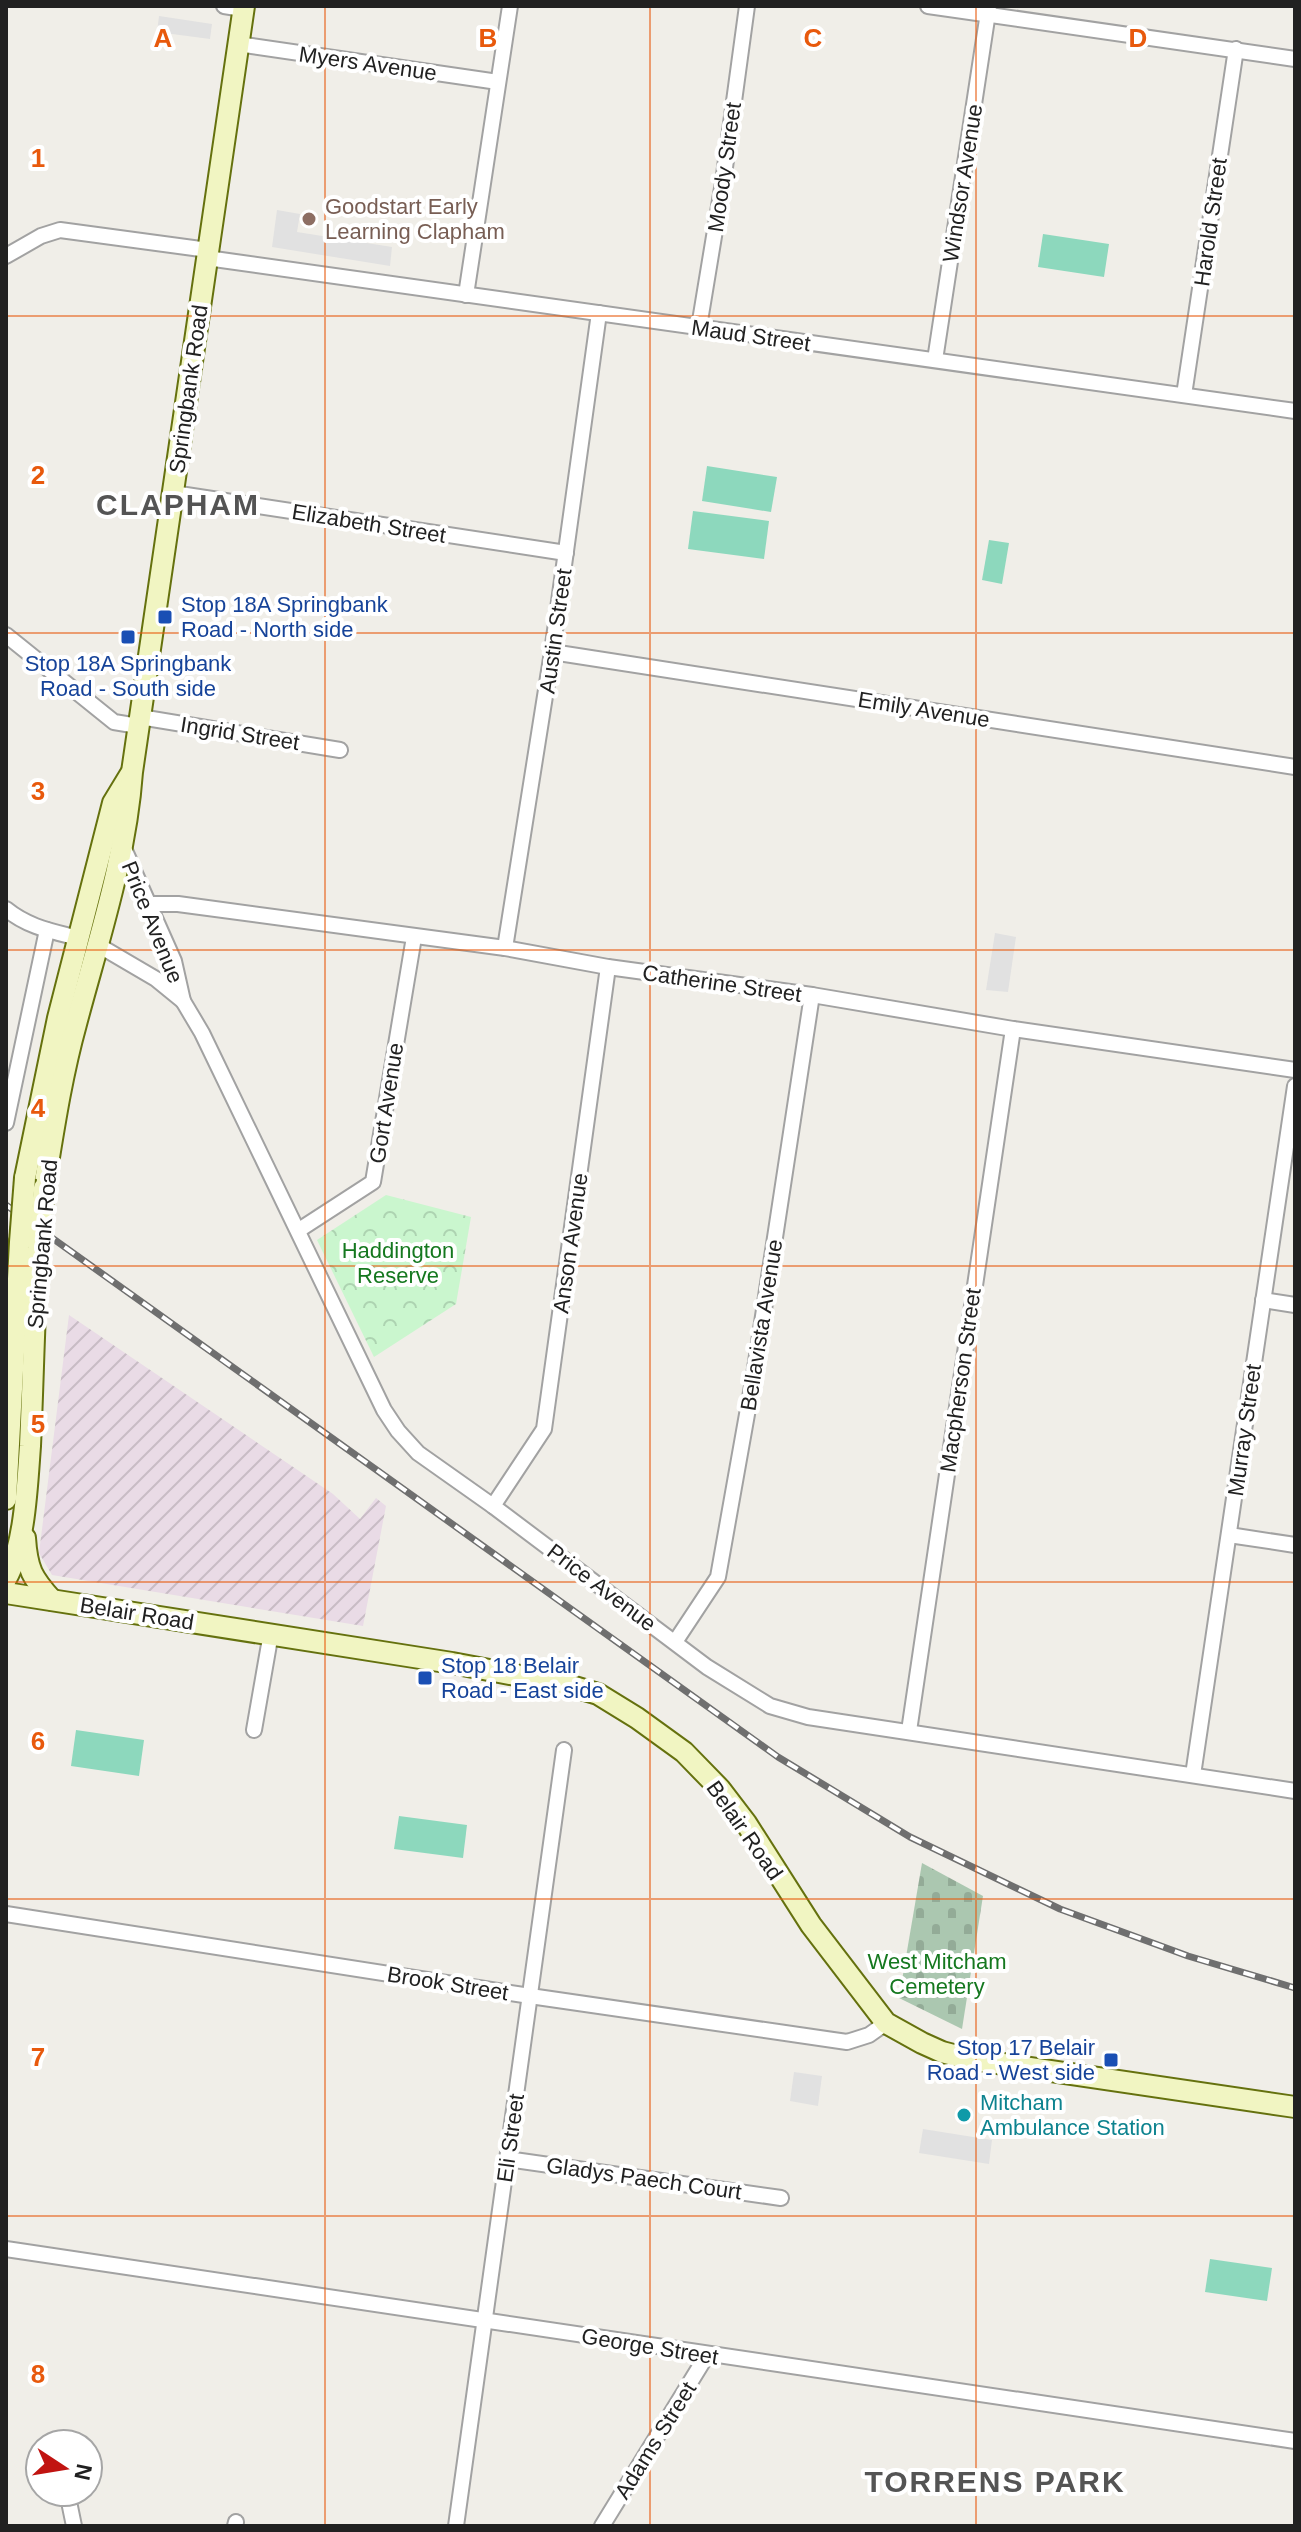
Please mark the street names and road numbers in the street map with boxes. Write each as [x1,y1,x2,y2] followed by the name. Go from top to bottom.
[297,41,439,86] street label: Myers Avenue
[703,101,746,234] street label: Moody Street
[938,102,987,264] street label: Windsor Avenue
[1189,156,1232,288] street label: Harold Street
[164,303,213,475] street label: Springbank Road
[690,315,812,356] street label: Maud Street
[290,499,448,548] street label: Elizabeth Street
[534,567,577,695] street label: Austin Street
[856,687,992,732] street label: Emily Avenue
[179,712,301,755] street label: Ingrid Street
[117,858,188,987] street label: Price Avenue
[641,960,803,1007] street label: Catherine Street
[365,1041,408,1165] street label: Gort Avenue
[23,1158,62,1330] street label: Springbank Road
[548,1171,593,1315] street label: Anson Avenue
[736,1238,787,1413] street label: Bellavista Avenue
[935,1286,986,1474] street label: Macpherson Street
[1223,1362,1266,1498] street label: Murray Street
[543,1539,661,1636] street label: Price Avenue
[78,1592,196,1635] street label: Belair Road
[701,1776,788,1885] street label: Belair Road
[386,1962,510,2005] street label: Brook Street
[492,2092,529,2184] street label: Eli Street
[545,2152,743,2205] street label: Gladys Paech Court
[580,2323,720,2370] street label: George Street
[610,2377,701,2503] street label: Adams Street

